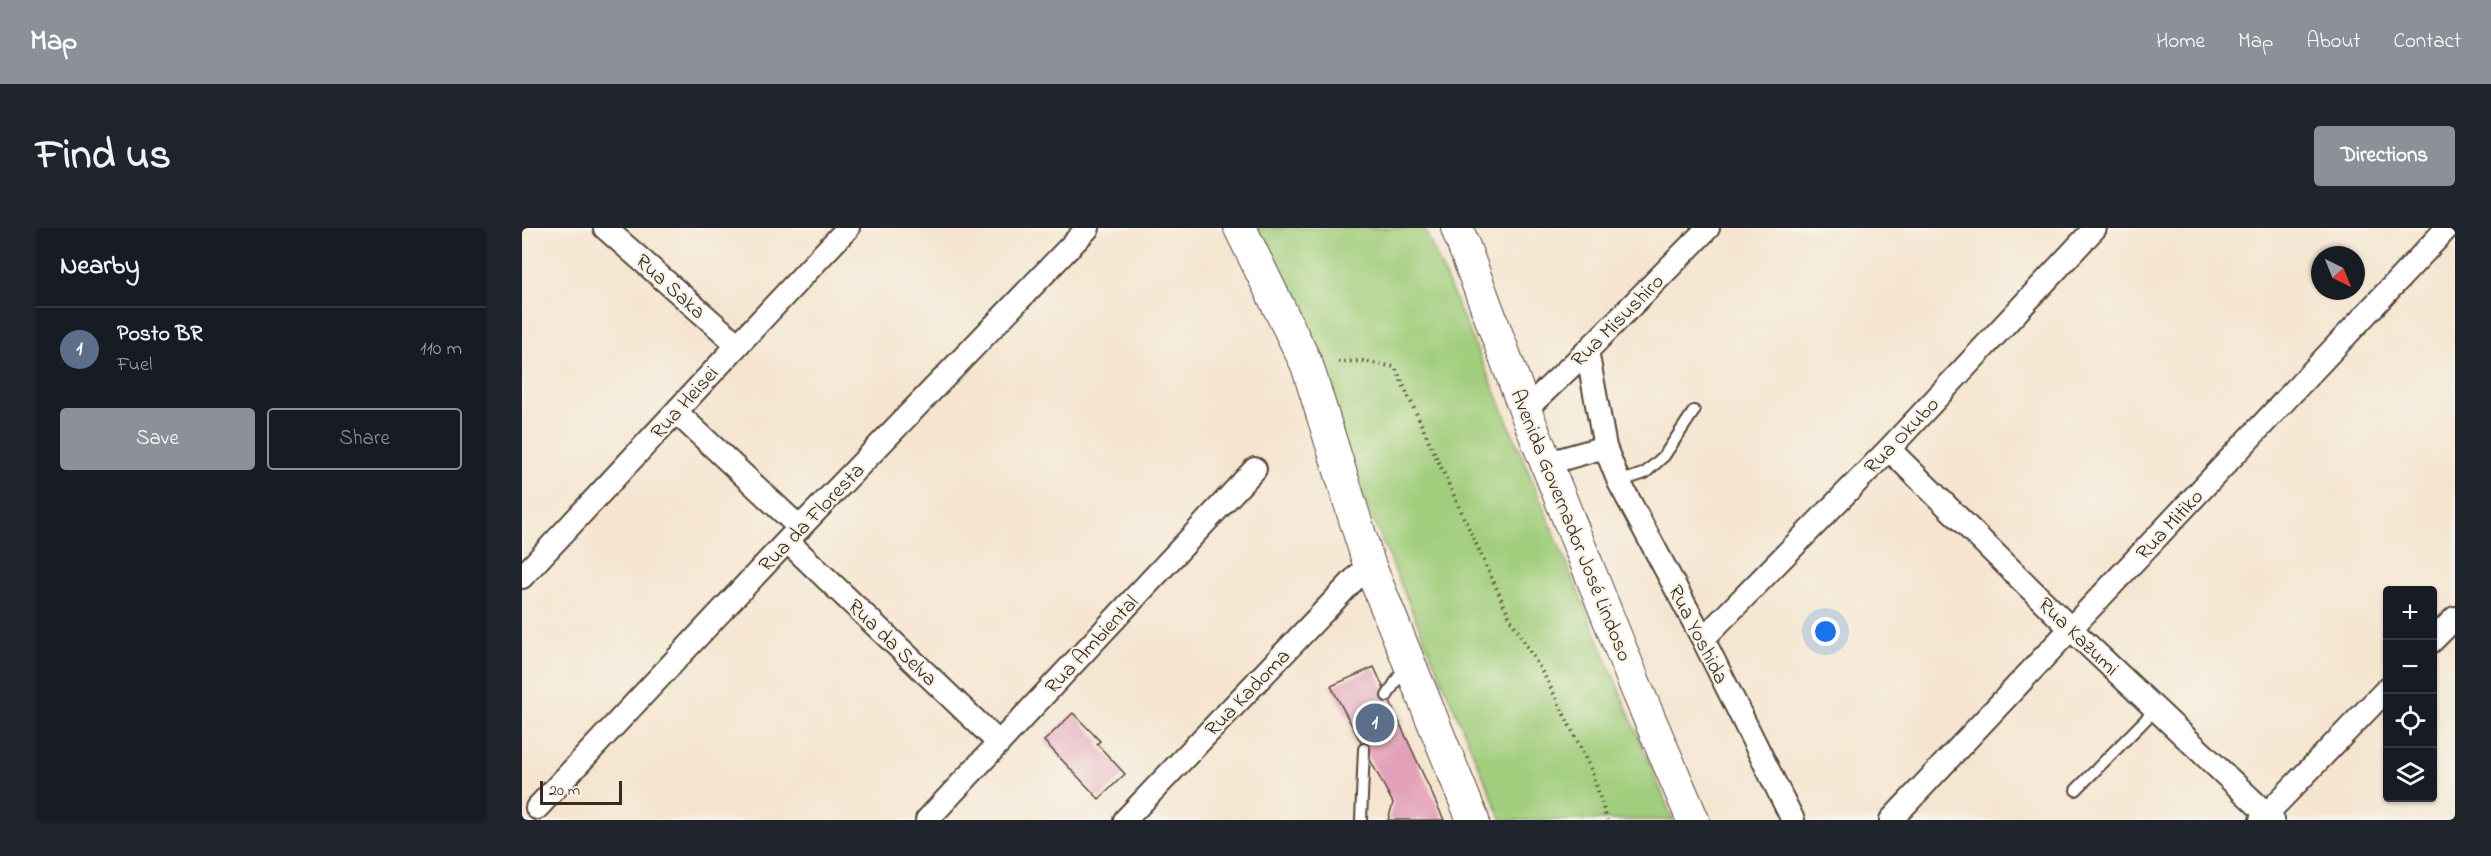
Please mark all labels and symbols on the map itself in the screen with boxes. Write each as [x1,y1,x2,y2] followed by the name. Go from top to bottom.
[2311,246,2365,300] north arrow
[628,248,711,327] street label: Rua Saka
[1565,268,1672,375] street label: Rua Misushiro
[644,360,727,447] street label: Rua Heisei
[1502,385,1639,666] street label: Avenida Governador José Lindoso
[1858,391,1947,482] street label: Rua Okubo
[752,457,872,580] street label: Rua da Floresta
[2130,483,2211,568] street label: Rua Mitiko
[1659,580,1735,690] street label: Rua Yoshida
[1039,589,1146,702] street label: Rua Ambiental
[2030,591,2125,684] street label: Rua Kazumi
[840,593,943,694] street label: Rua da Selva
[1811,617,1840,646] your location
[1199,643,1298,744] street label: Rua Kadoma
[1356,700,1394,746] pin: 1
[540,778,622,806] scale bar

